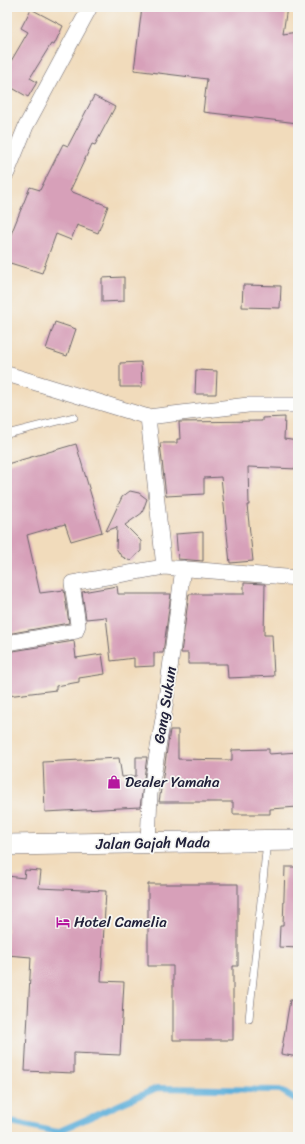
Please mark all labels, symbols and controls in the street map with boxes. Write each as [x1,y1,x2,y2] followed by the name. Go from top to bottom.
[146,664,184,746] street label: Gang Sukun
[125,769,220,795] place label: Dealer Yamaha
[106,774,122,790] shop icon: Dealer Yamaha
[95,829,211,857] street label: Jalan Gajah Mada
[74,909,167,935] place label: Hotel Camelia
[55,914,71,930] hotel icon: Hotel Camelia

